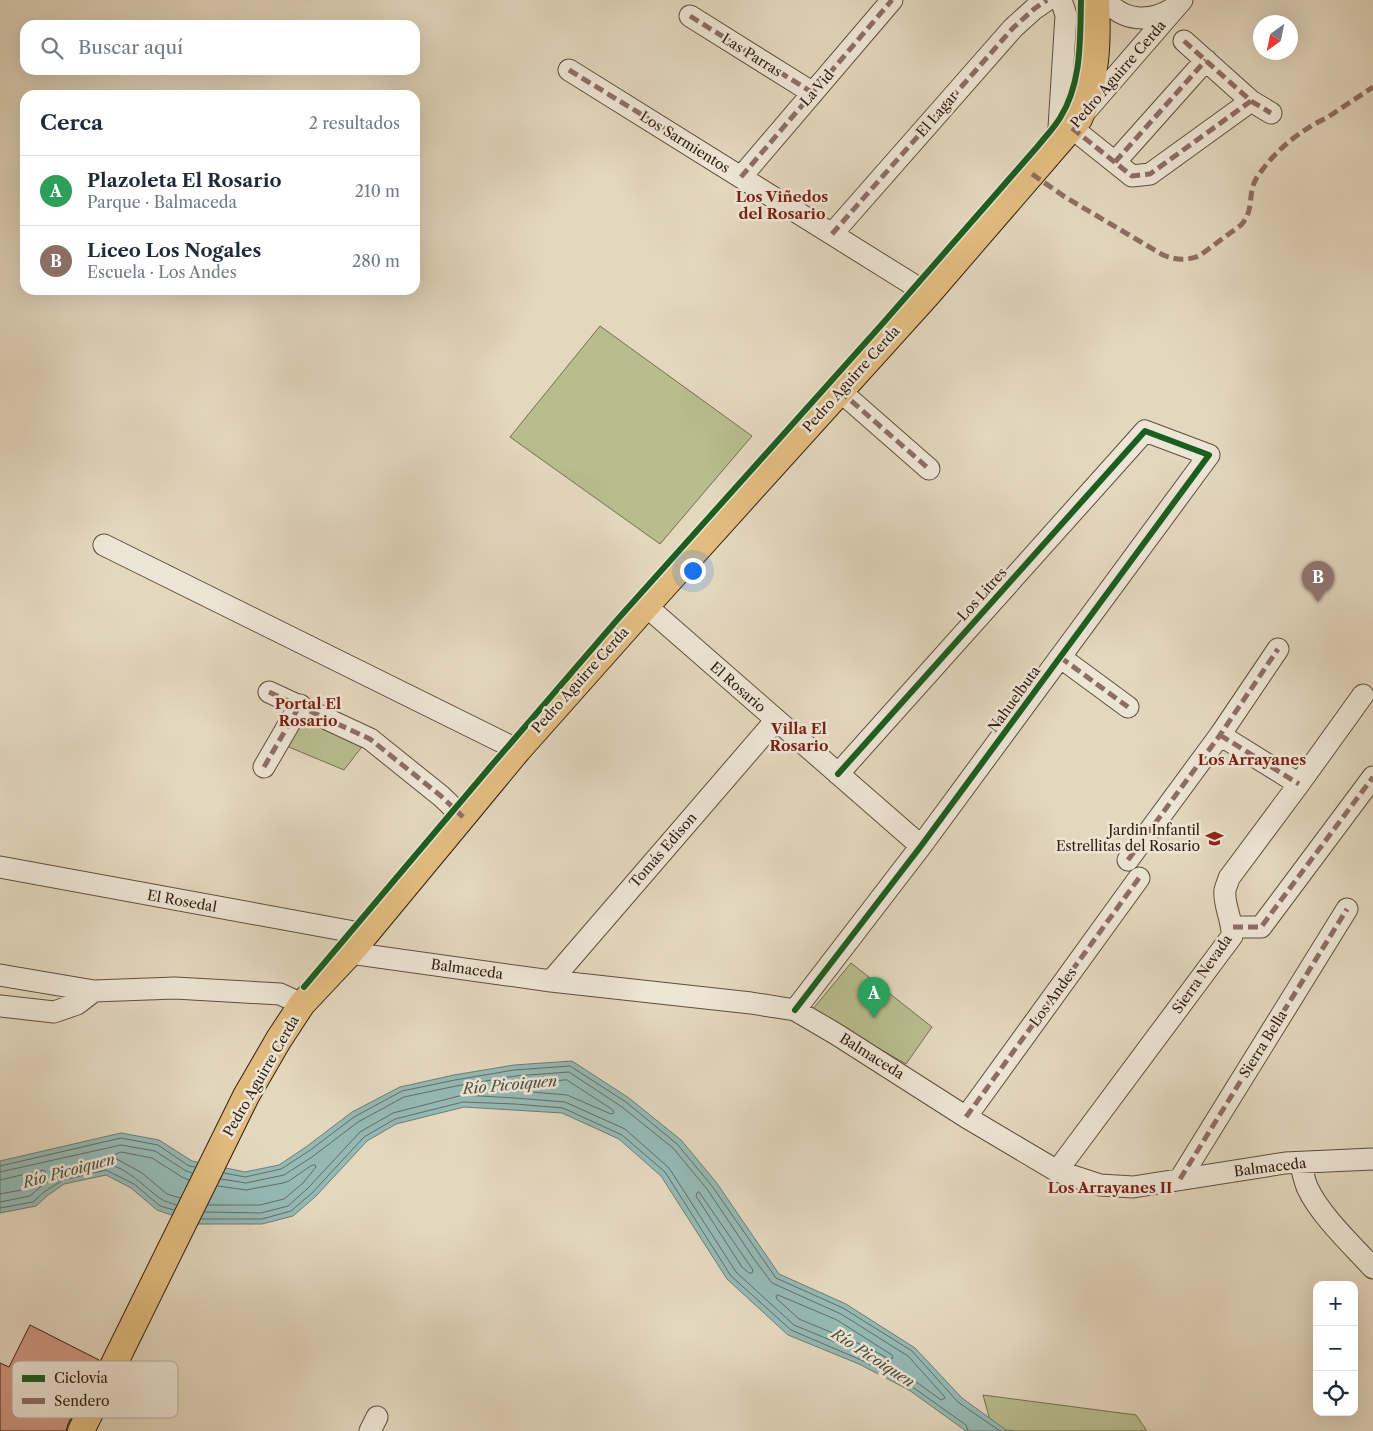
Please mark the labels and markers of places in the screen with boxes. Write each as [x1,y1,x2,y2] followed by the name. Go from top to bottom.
[1302,561,1334,602] pin: B
[1056,821,1200,855] place label: Jardin Infantil Estrellitas del Rosario
[1204,828,1224,848] school or university icon: Jardin Infantil Estrellitas del Rosario
[858,977,890,1018] pin: A

